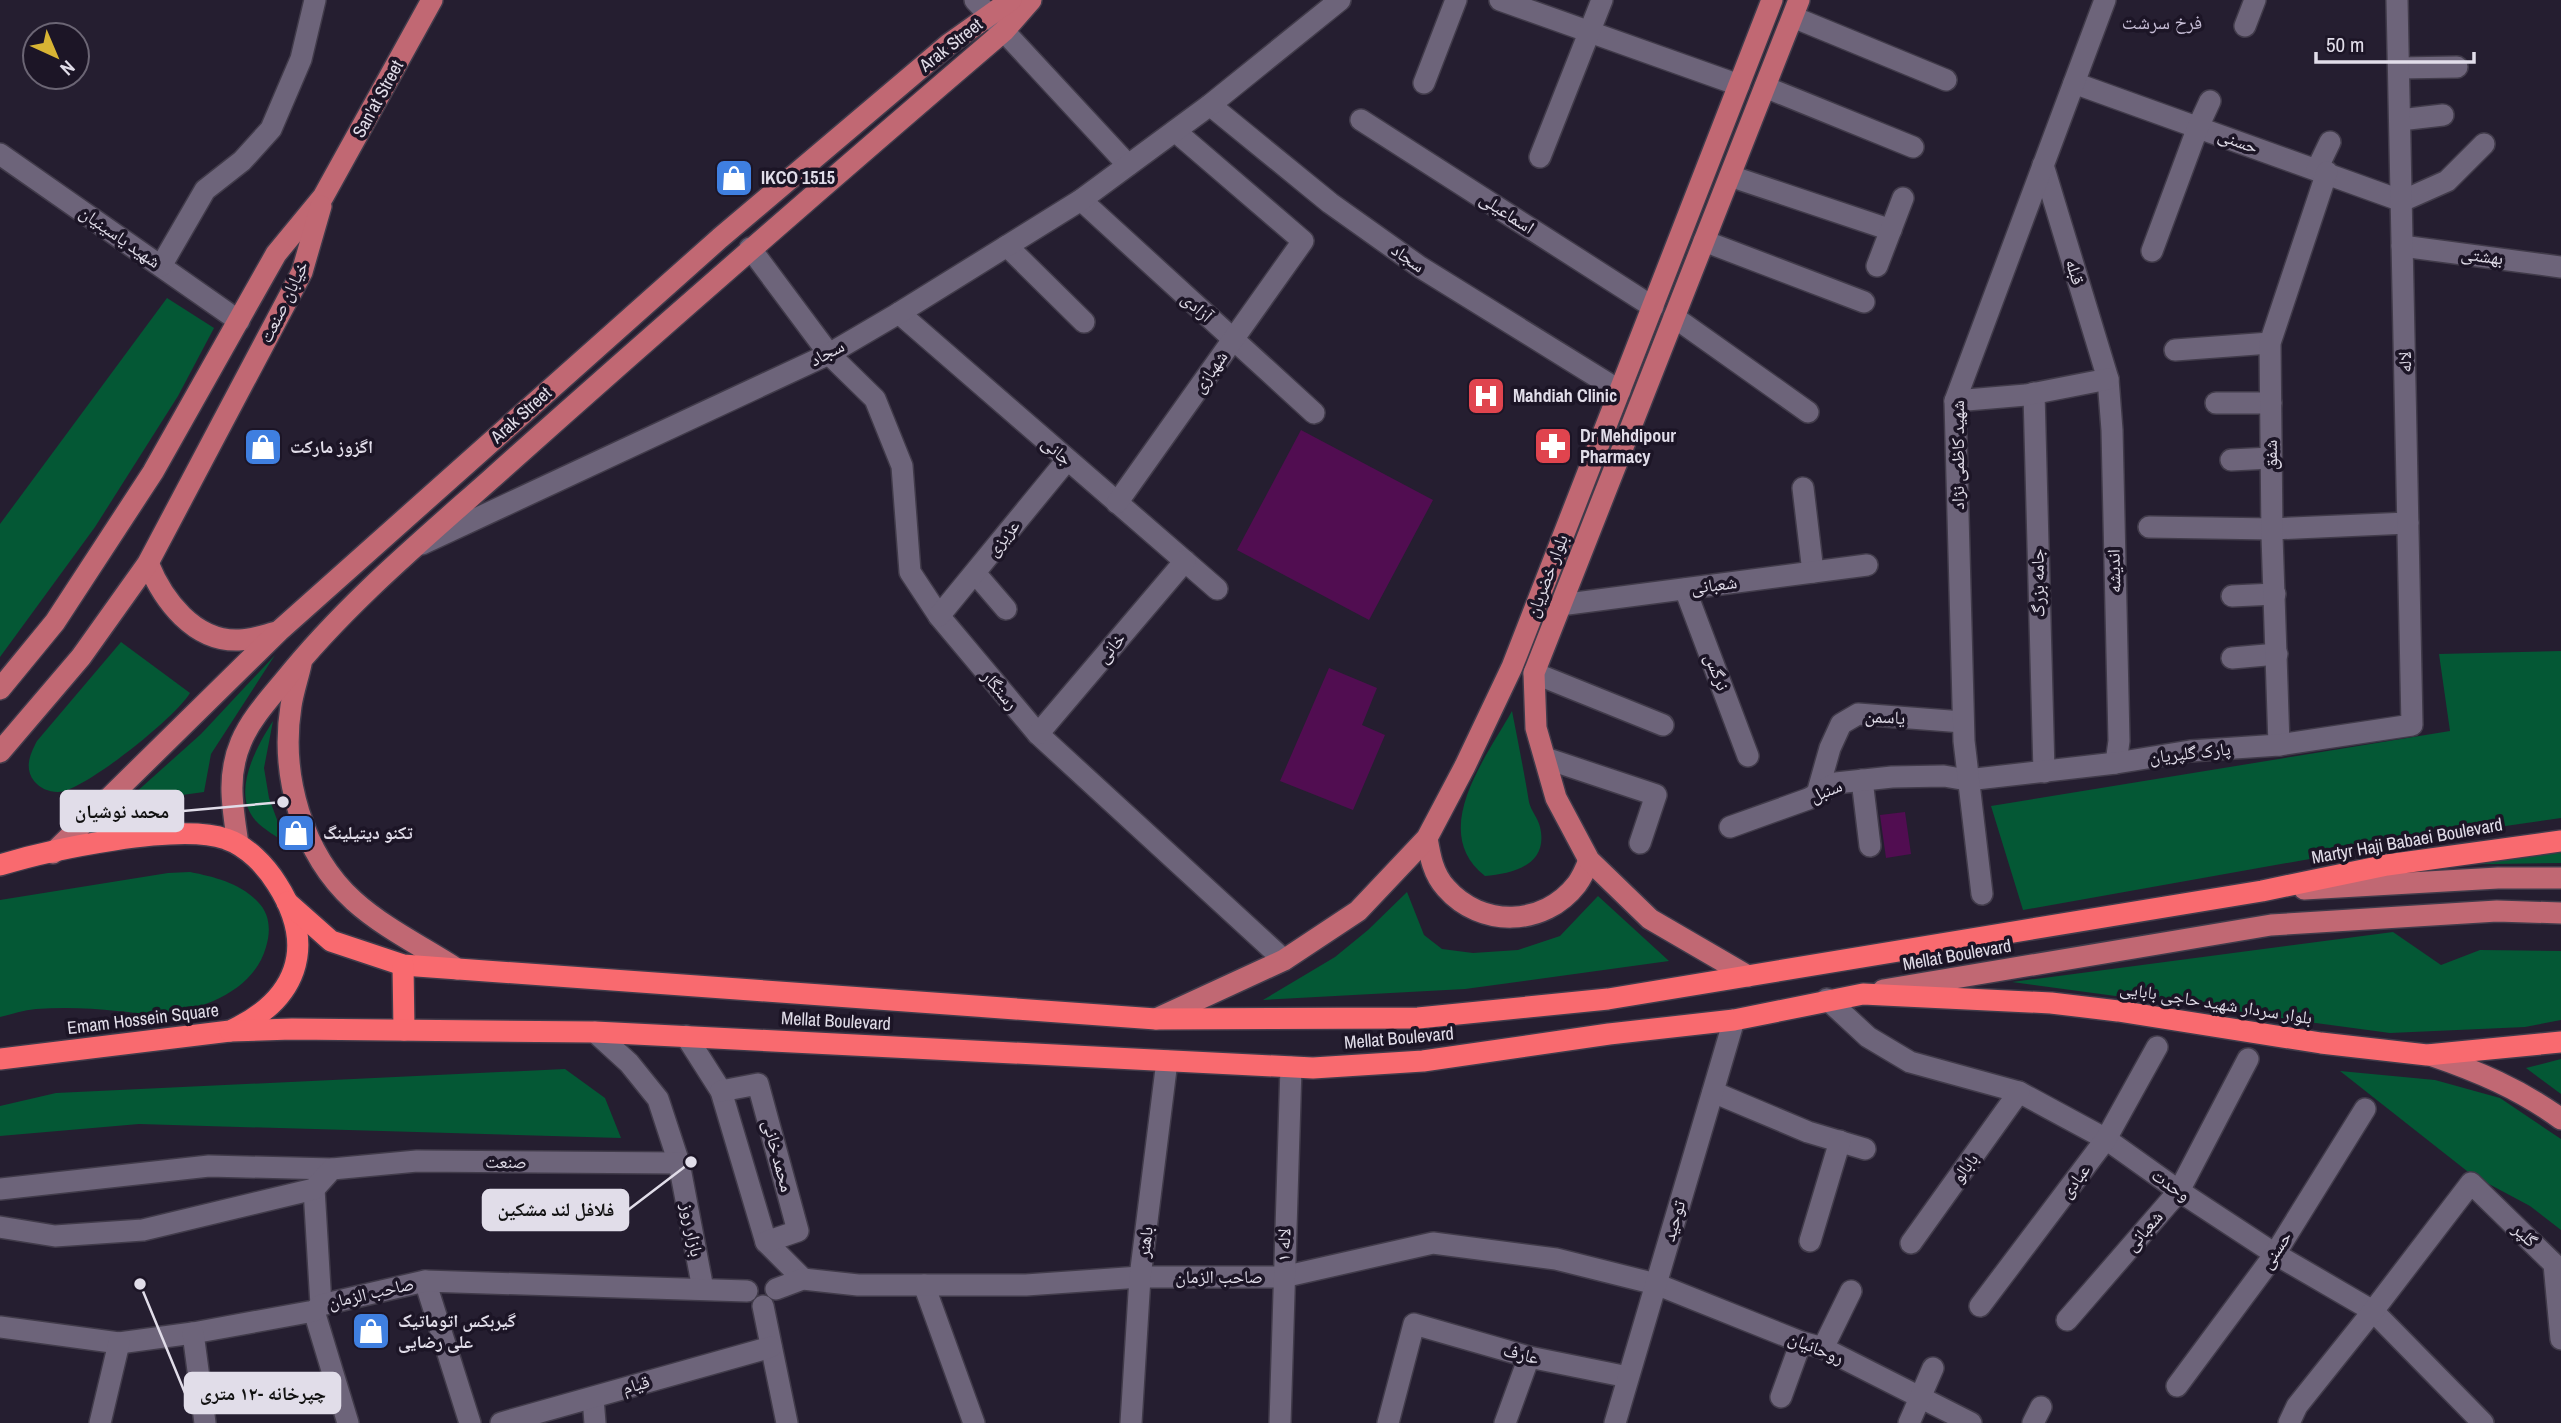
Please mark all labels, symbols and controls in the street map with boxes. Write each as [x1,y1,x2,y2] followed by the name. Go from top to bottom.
[2122,9,2202,35] district label: فرخ سرشت
[913,12,987,78] street label: Arak Street
[21,21,91,91] north arrow
[2316,21,2474,65] scale bar
[2326,30,2364,59] text: 50 m
[55,55,81,81] text: N
[346,56,409,142] street label: San'at Street
[2215,122,2262,159] street label: حسنی
[713,157,755,199] shop icon: IKCO 1515
[761,165,835,190] place label: IKCO 1515
[1475,186,1539,240] street label: اسماعیلی
[75,199,166,274] street label: شهید یاسینیان
[1386,237,1430,278] street label: سجاد
[2459,241,2505,271] street label: بهشتی
[2060,256,2091,288] street label: قبله
[253,257,314,347] street label: خیابان صنعت
[1176,286,1219,328] street label: آزادی
[805,333,848,372] street label: سجاد
[1186,345,1233,398] street label: شهبازی
[2392,351,2417,373] street label: لاله
[1465,375,1507,417] hospital icon: Mahdiah Clinic
[484,381,556,449] street label: Arak Street
[1513,383,1617,408] place label: Mahdiah Clinic
[1945,400,1970,510] street label: شهید کاظمی نژاد
[1580,423,1676,469] place label: Dr Mehdipour Pharmacy
[1532,425,1574,467] pharmacy icon: Dr Mehdipour Pharmacy
[242,426,284,468] shop icon: اگزوز مارکت
[1037,430,1078,471] street label: جانی
[290,434,373,459] place label: اگزوز مارکت
[2258,440,2283,470] street label: شفق
[980,514,1025,561] street label: عزیزی
[1519,531,1574,621] street label: بلوار خضریان
[2024,548,2051,618] street label: جامه بزرگ
[2101,549,2126,593] street label: اندیشه
[1689,569,1739,600] street label: شعبانی
[1090,627,1131,668] street label: خانی
[1699,650,1736,694] street label: نرگس
[976,664,1024,715] street label: رستگار
[1864,703,1906,730] street label: یاسمن
[2148,736,2232,769] street label: پارک گلپریان
[1806,773,1846,808] street label: سنبل
[61,791,183,831] callout: محمد نوشیان
[75,798,169,824] text: محمد نوشیان
[2309,811,2504,870] street label: Martyr Haji Babaei Boulevard
[275,812,317,854] shop icon: تکنو دیتیلینگ
[323,820,413,845] place label: تکنو دیتیلینگ
[1901,933,2013,976] street label: Mellat Boulevard
[2118,975,2314,1030] street label: بلوار سردار شهید حاجی بابایی
[66,997,220,1040] street label: Emam Hossein Square
[780,1005,892,1036] street label: Mellat Boulevard
[1343,1020,1455,1055] street label: Mellat Boulevard
[757,1117,800,1195] street label: محمد خانی
[1945,1148,1984,1188] street label: بابالو
[485,1149,527,1174] street label: صنعت
[2053,1158,2096,1203] street label: عبادی
[2147,1162,2196,1207] street label: وحدت
[483,1190,628,1230] callout: فلافل لند مشکین
[498,1196,614,1222] text: فلافل لند مشکین
[1656,1198,1691,1244] street label: توحید
[675,1200,710,1259] street label: بازار روز
[2119,1205,2168,1256] street label: شعبانی
[2507,1216,2544,1253] street label: گلپر
[1130,1225,1159,1260] street label: باهنر
[2254,1226,2297,1274] street label: حسنی
[1270,1228,1297,1262] street label: لاله ۱
[1175,1264,1263,1289] street label: صاحب الزمان
[325,1270,416,1315] street label: صاحب الزمان
[398,1308,516,1354] place label: گیربکس اتوماتیک علی رضایی
[350,1310,392,1352] shop icon: گیربکس اتوماتیک علی رضایی
[1785,1325,1848,1370] street label: روحانیان
[1501,1337,1542,1370] street label: عارف
[619,1369,652,1400] street label: قیام
[185,1373,340,1413] callout: چپرخانه -١٢ مترى
[200,1380,326,1406] text: چپرخانه -١٢ مترى

